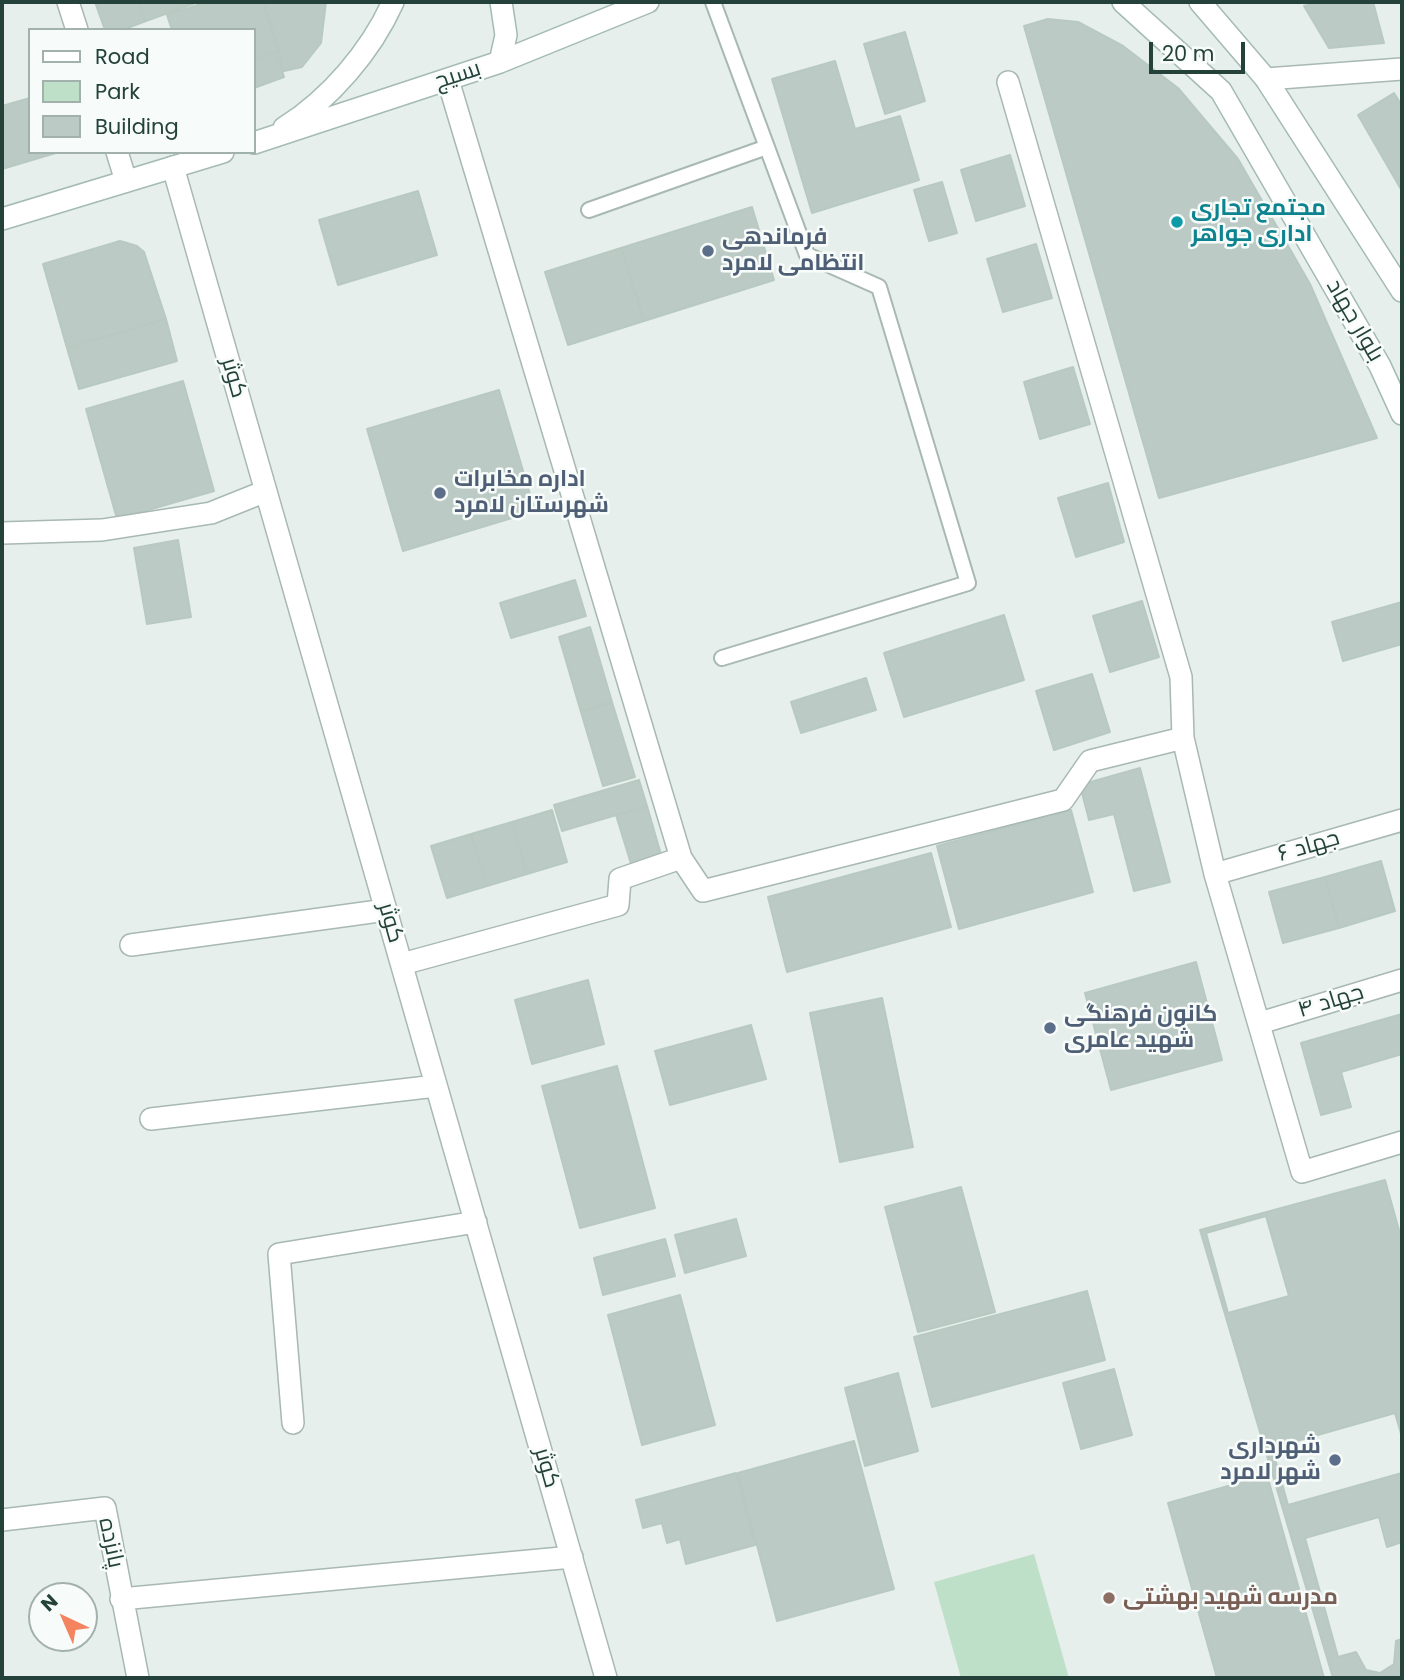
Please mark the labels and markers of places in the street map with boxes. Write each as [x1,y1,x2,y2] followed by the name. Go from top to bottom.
[1191,195,1326,249] place label: مجتمع تجاری اداری جواهر
[1169,214,1185,230] marker: مجتمع تجاری اداری جواهر
[722,224,865,278] place label: فرماندهی انتظامی لامرد
[700,243,716,259] marker: فرماندهی انتظامی لامرد
[454,466,609,520] place label: اداره مخابرات شهرستان لامرد
[432,485,448,501] marker: اداره مخابرات شهرستان لامرد
[1064,1001,1218,1055] place label: کانون فرهنگی شهید عامری
[1042,1020,1058,1036] marker: کانون فرهنگی شهید عامری
[1220,1433,1321,1487] place label: شهرداری شهر لامرد
[1327,1452,1343,1468] marker: شهرداری شهر لامرد
[1123,1584,1338,1612] place label: مدرسه شهید بهشتی
[1101,1590,1117,1606] marker: مدرسه شهید بهشتی

